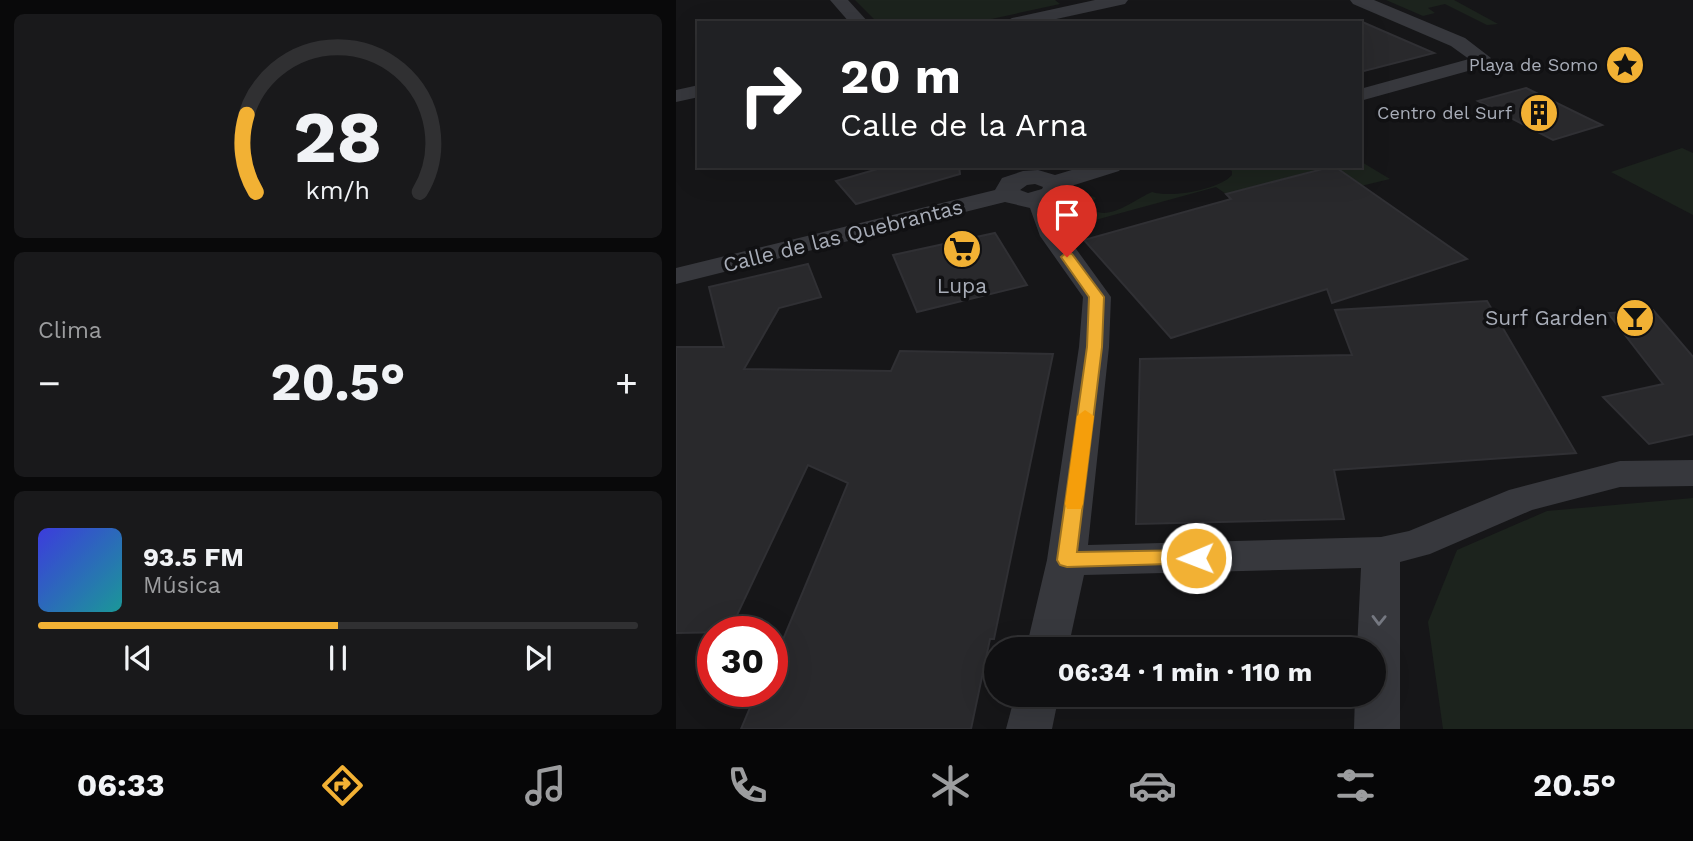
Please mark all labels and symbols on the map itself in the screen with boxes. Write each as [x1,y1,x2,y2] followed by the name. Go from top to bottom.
[1604,44,1646,86] place icon: Playa de Somo
[1469,54,1598,75] place label: Playa de Somo
[1518,92,1560,134] building icon: Centro del Surf
[1377,102,1512,123] place label: Centro del Surf
[1037,185,1097,257] pin
[720,194,965,277] street label: Calle de las Quebrantas
[941,228,983,270] supermarket icon: Lupa
[937,273,987,298] place label: Lupa
[1614,297,1656,339] bar icon: Surf Garden
[1485,305,1608,330] place label: Surf Garden
[1159,521,1233,595] position arrow
[1371,615,1387,626] one-way arrow
[697,616,788,707] speed limit sign: 30

